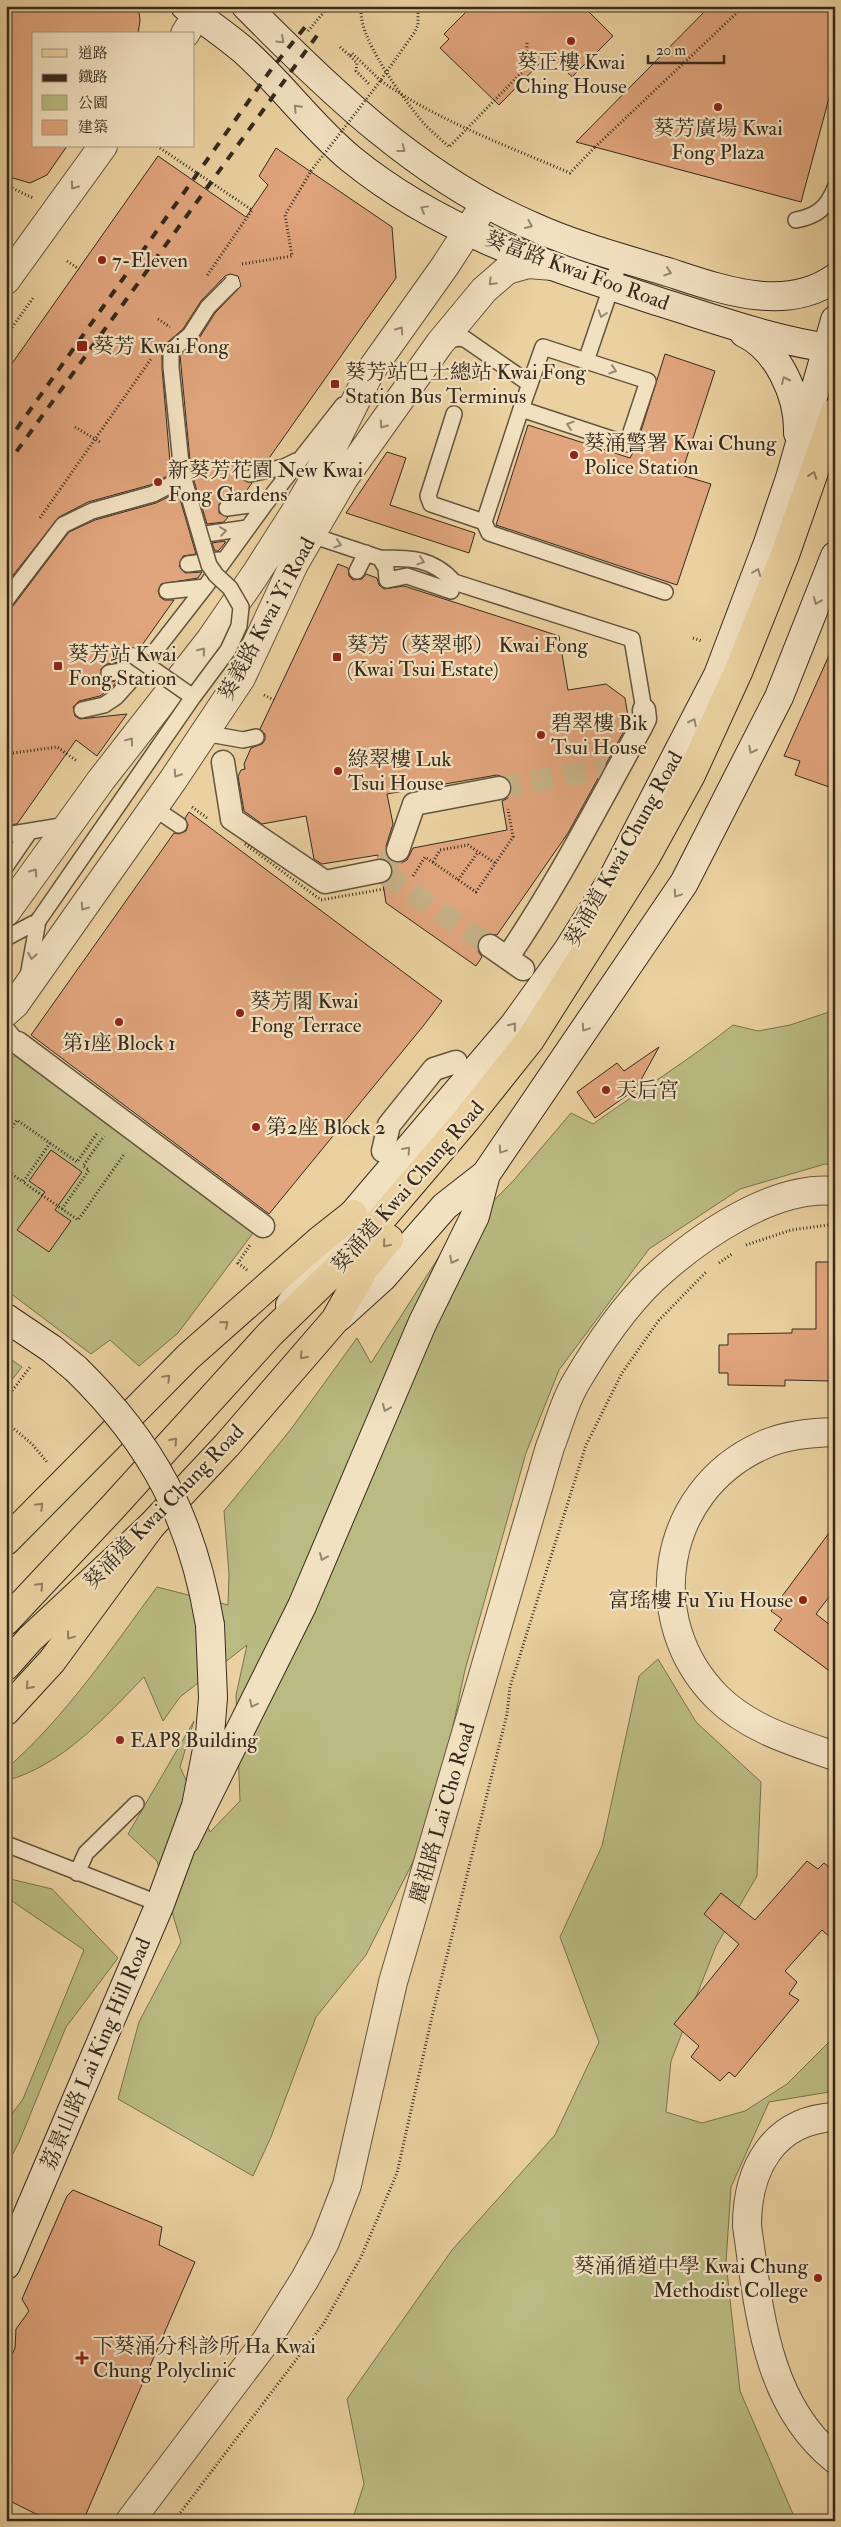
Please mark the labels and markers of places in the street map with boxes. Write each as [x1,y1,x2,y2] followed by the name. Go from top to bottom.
[565,35,577,47] marker: 葵正樓 Kwai Ching House
[515,49,627,100] place label: 葵正樓 Kwai Ching House
[712,101,724,113] marker: 葵芳廣場 Kwai Fong Plaza
[653,115,783,166] place label: 葵芳廣場 Kwai Fong Plaza
[112,247,188,274] place label: 7-Eleven
[96,254,108,266] marker: 7-Eleven
[93,333,230,360] place label: 葵芳 Kwai Fong
[75,339,89,353] marker: 葵芳 Kwai Fong
[345,359,587,410] place label: 葵芳站巴士總站 Kwai Fong Station Bus Terminus
[329,378,341,390] marker: 葵芳站巴士總站 Kwai Fong Station Bus Terminus
[584,430,777,481] place label: 葵涌警署 Kwai Chung Police Station
[568,449,580,461] marker: 葵涌警署 Kwai Chung Police Station
[168,457,363,508] place label: 新葵芳花園 New Kwai Fong Gardens
[152,476,164,488] marker: 新葵芳花園 New Kwai Fong Gardens
[347,632,589,683] place label: 葵芳（葵翠邨） Kwai Fong (Kwai Tsui Estate)
[68,641,177,692] place label: 葵芳站 Kwai Fong Station
[331,651,343,663] marker: 葵芳（葵翠邨） Kwai Fong (Kwai Tsui Estate)
[52,660,64,672] marker: 葵芳站 Kwai Fong Station
[551,710,648,761] place label: 碧翠樓 Bik Tsui House
[535,729,547,741] marker: 碧翠樓 Bik Tsui House
[348,746,452,797] place label: 綠翠樓 Luk Tsui House
[332,765,344,777] marker: 綠翠樓 Luk Tsui House
[250,988,362,1039] place label: 葵芳閣 Kwai Fong Terrace
[234,1007,246,1019] marker: 葵芳閣 Kwai Fong Terrace
[113,1016,125,1028] marker: 第1座 Block 1
[62,1030,176,1057] place label: 第1座 Block 1
[616,1077,679,1104] place label: 天后宮
[600,1084,612,1096] marker: 天后宮
[266,1114,386,1141] place label: 第2座 Block 2
[250,1121,262,1133] marker: 第2座 Block 2
[609,1587,793,1614] place label: 富瑤樓 Fu Yiu House
[797,1594,809,1606] marker: 富瑤樓 Fu Yiu House
[130,1727,258,1754] place label: EAP8 Building
[114,1734,126,1746] marker: EAP8 Building
[574,2253,809,2304] place label: 葵涌循道中學 Kwai Chung Methodist College
[812,2272,824,2284] marker: 葵涌循道中學 Kwai Chung Methodist College
[93,2333,316,2384] place label: 下葵涌分科診所 Ha Kwai Chung Polyclinic
[75,2351,89,2365] marker: 下葵涌分科診所 Ha Kwai Chung Polyclinic

